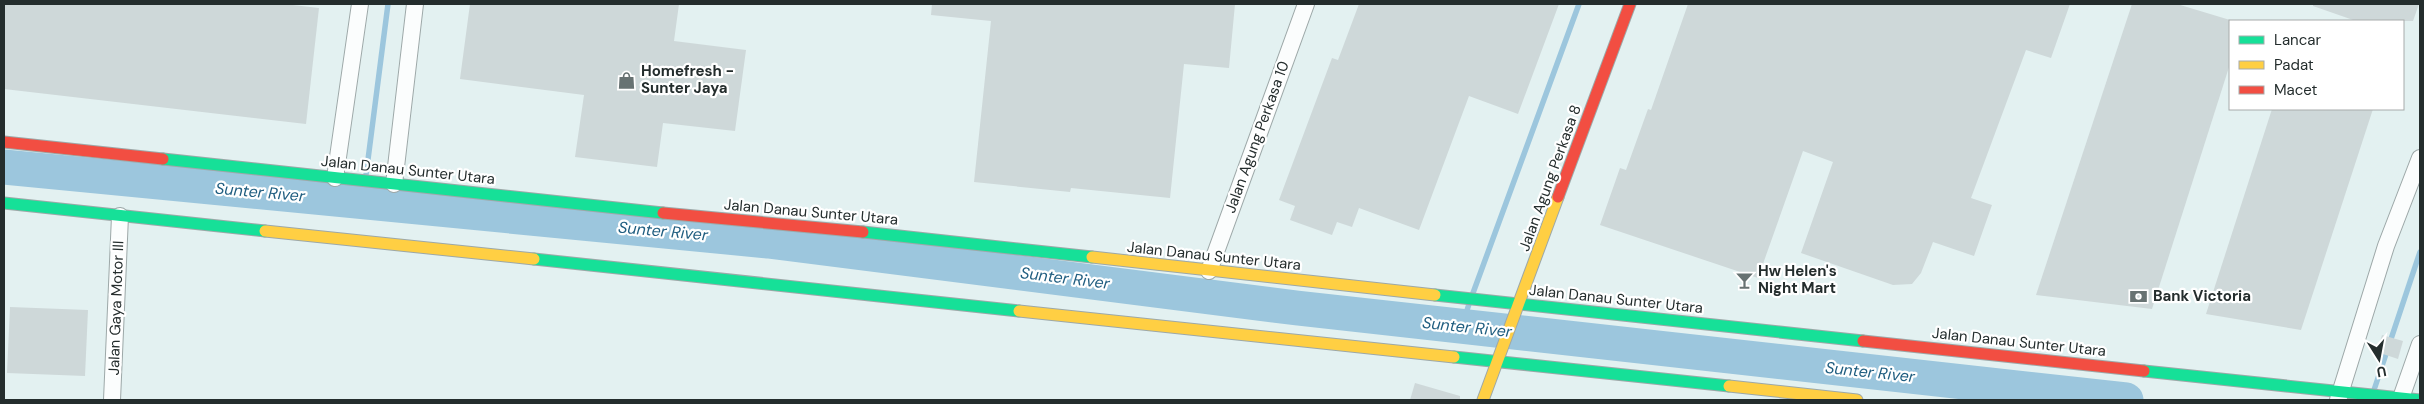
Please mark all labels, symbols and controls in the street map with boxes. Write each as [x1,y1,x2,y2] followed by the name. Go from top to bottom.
[2229,20,2404,110] legend
[2274,30,2321,50] text: Lancar
[2274,55,2314,75] text: Padat
[1220,58,1294,216] street label: Jalan Agung Perkasa 10
[641,61,734,98] place label: Homefresh - Sunter Jaya
[617,70,637,90] shop icon: Homefresh - Sunter Jaya
[2274,80,2318,100] text: Macet
[1514,102,1586,254] street label: Jalan Agung Perkasa 8
[320,151,496,189] street label: Jalan Danau Sunter Utara
[214,178,307,206] water label: Sunter River
[723,194,899,230] street label: Jalan Danau Sunter Utara
[617,217,710,245] water label: Sunter River
[1126,237,1302,275] street label: Jalan Danau Sunter Utara
[104,240,128,376] street label: Jalan Gaya Motor III
[1758,261,1837,298] place label: Hw Helen's Night Mart
[1019,262,1112,294] water label: Sunter River
[1734,270,1754,290] bar icon: Hw Helen's Night Mart
[1528,280,1704,318] street label: Jalan Danau Sunter Utara
[2129,286,2149,306] bank icon: Bank Victoria
[2153,286,2251,306] place label: Bank Victoria
[1421,312,1514,342] water label: Sunter River
[1931,323,2107,361] street label: Jalan Danau Sunter Utara
[2354,334,2404,384] north arrow
[1824,357,1917,387] water label: Sunter River
[2375,362,2388,382] text: U

